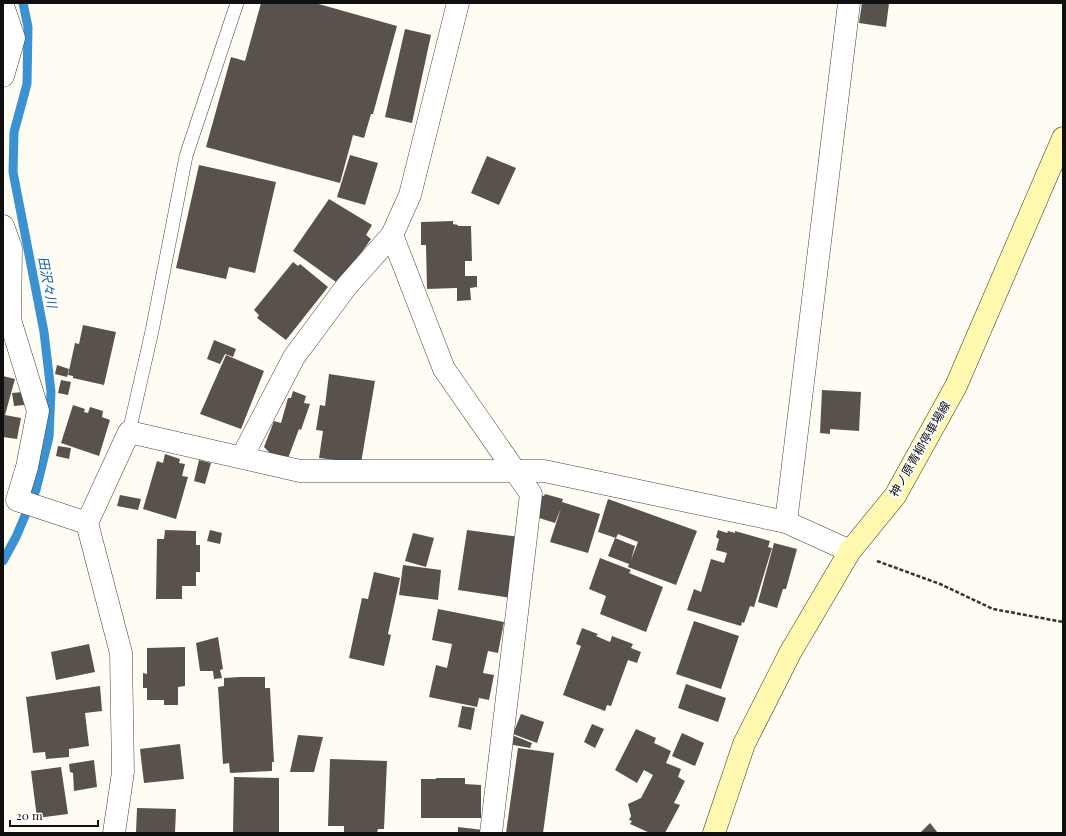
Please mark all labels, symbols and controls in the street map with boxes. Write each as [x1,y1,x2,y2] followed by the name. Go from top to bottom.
[35,255,62,311] water label: 田沢々川
[885,398,953,499] street label: 神ノ原青柳停車場線
[10,802,98,828] scale bar
[16,807,43,823] text: 20 m

